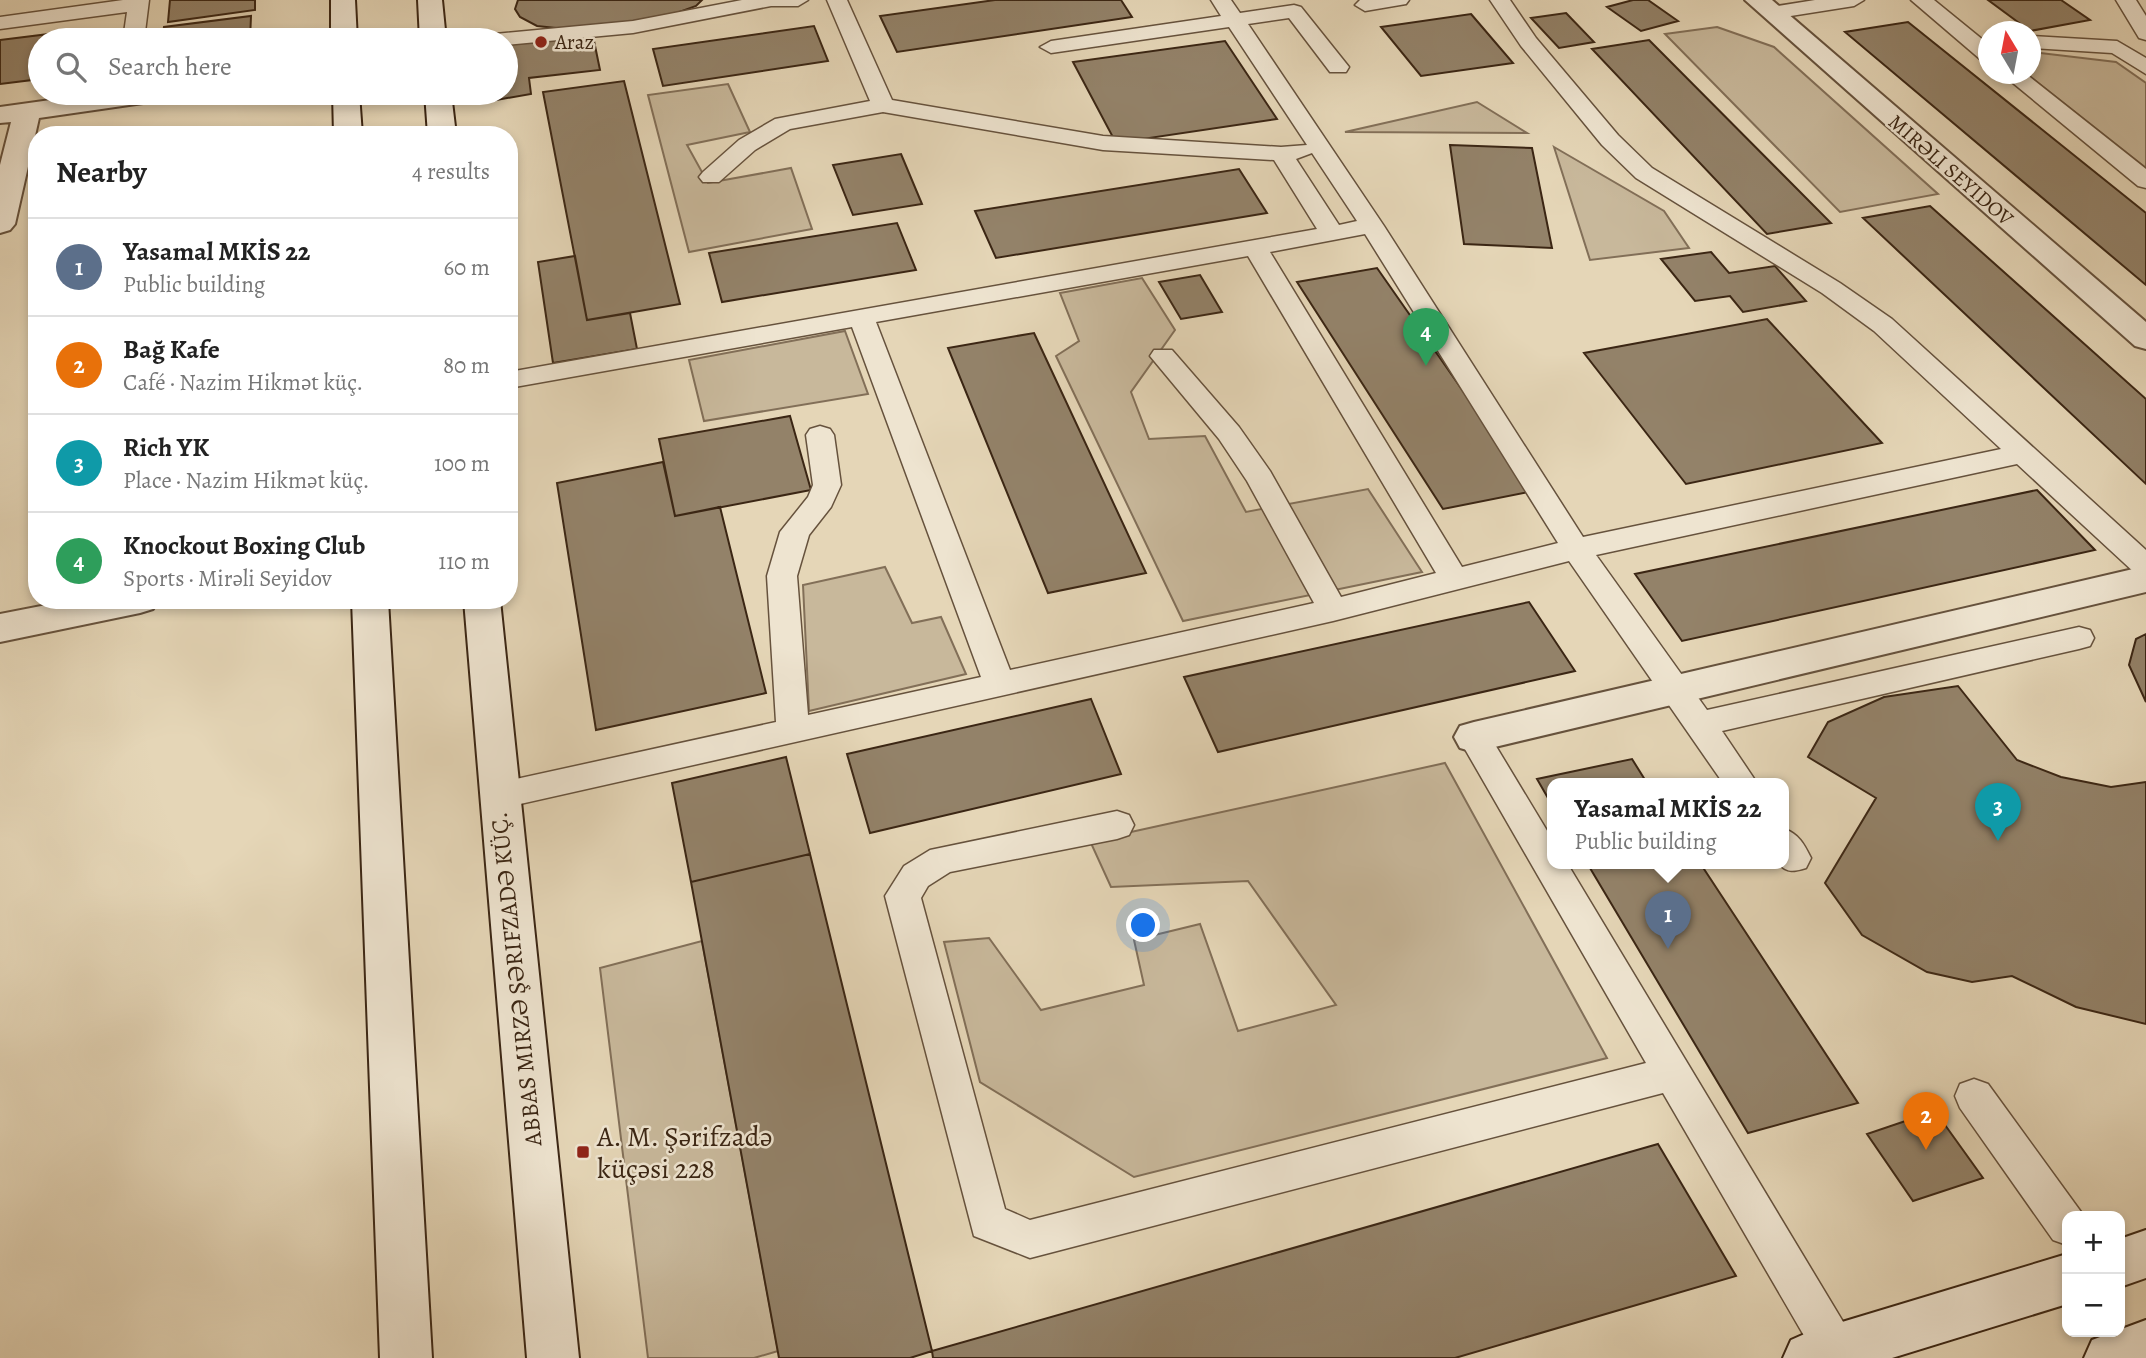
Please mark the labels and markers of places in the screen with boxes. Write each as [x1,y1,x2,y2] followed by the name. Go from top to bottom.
[554,28,594,56] place label: Araz
[533,34,549,50] marker: Araz
[1403,308,1449,366] pin: 4
[1975,783,2021,841] pin: 3
[1645,891,1691,949] pin: 1
[1903,1092,1949,1150] pin: 2
[596,1118,772,1188] place label: A. M. Şərifzadə küçəsi 228
[575,1144,591,1160] marker: A. M. Şərifzadə küçəsi 228

